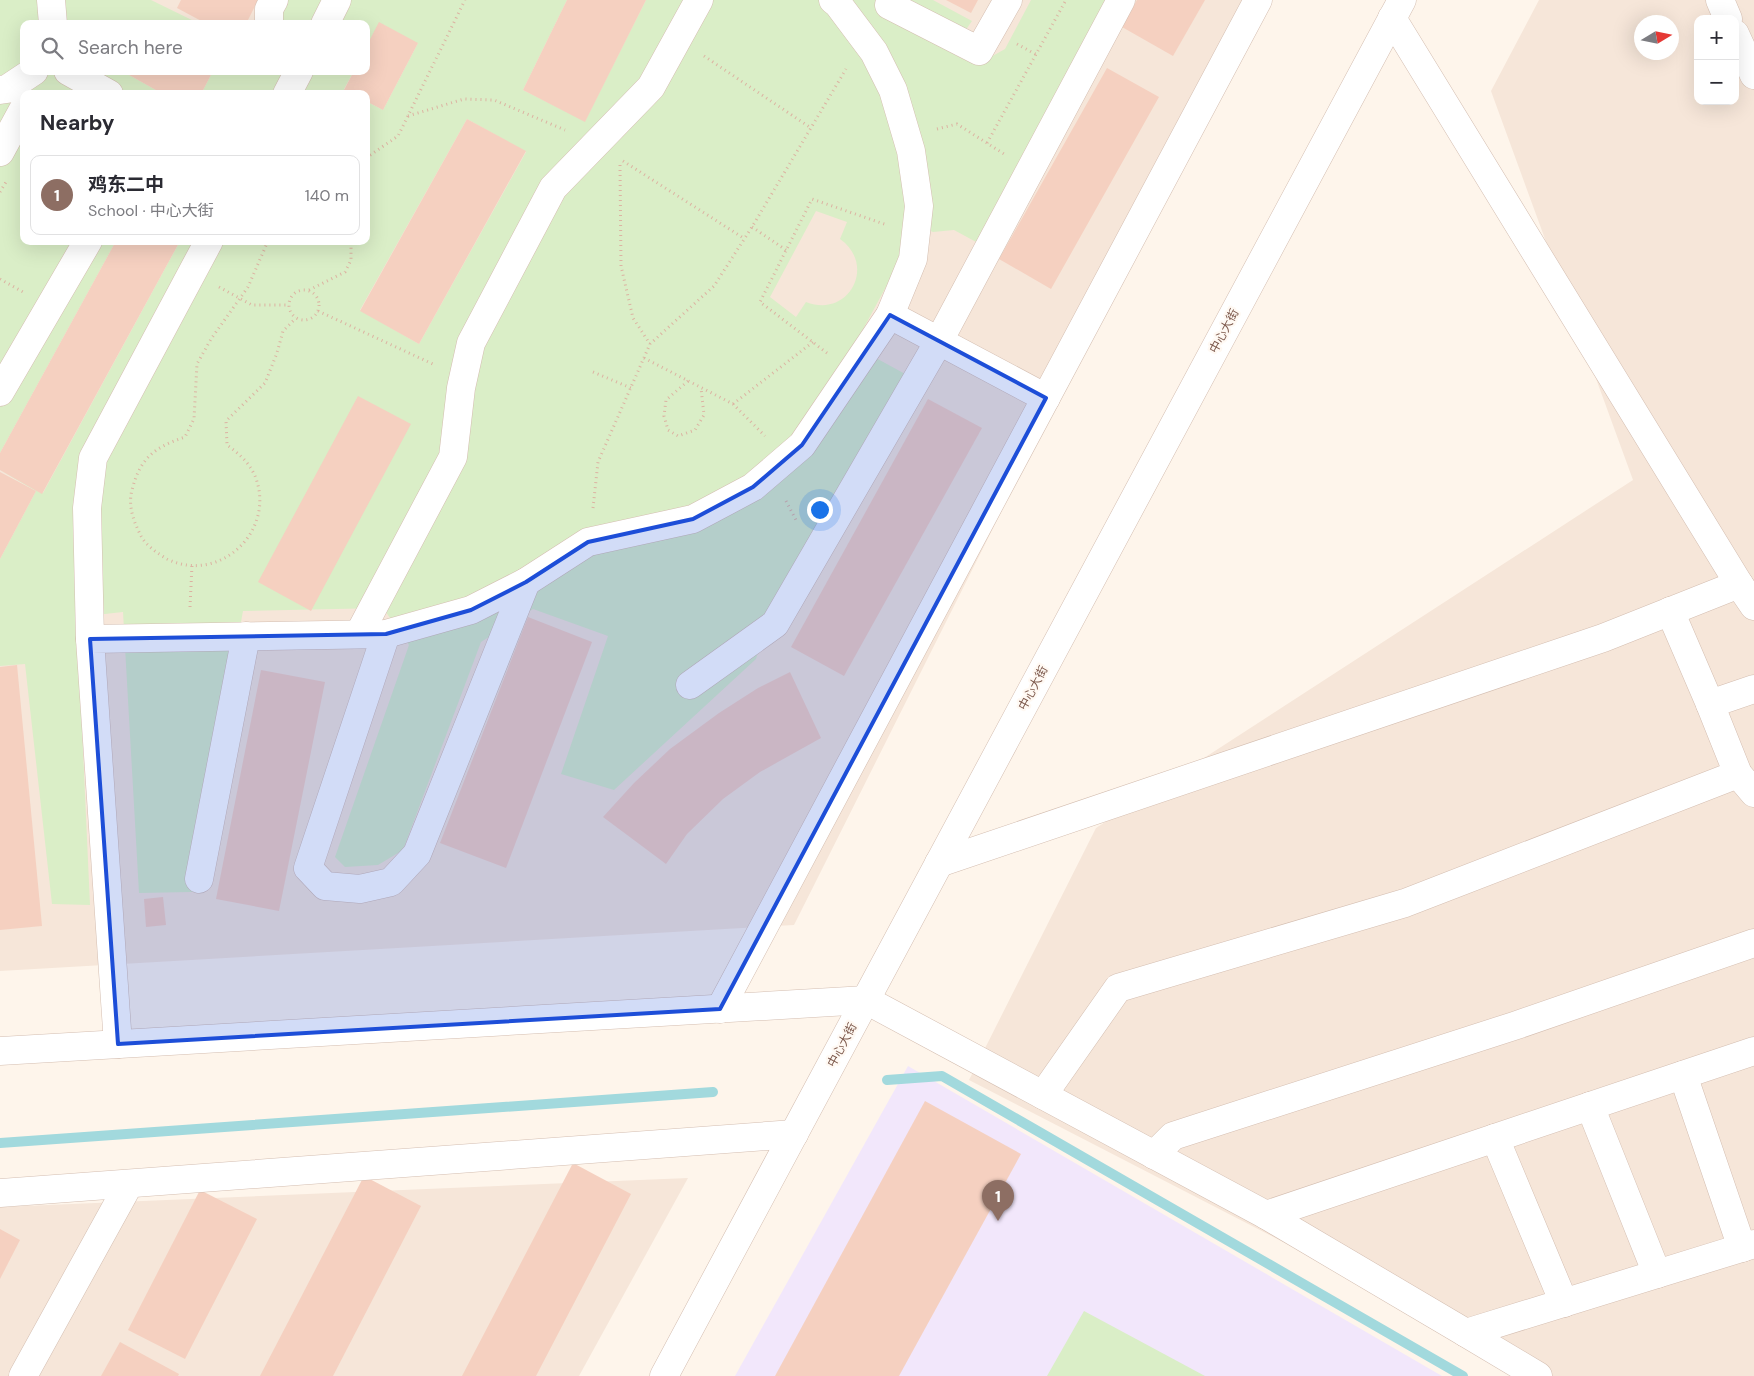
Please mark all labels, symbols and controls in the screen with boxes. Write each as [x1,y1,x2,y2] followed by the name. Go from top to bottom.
[1634,15,1679,60] north arrow
[1694,15,1739,105] map controls
[1694,15,1739,60] button: +
[20,20,370,75] search box
[38,34,66,62] icon: search
[78,35,183,60] text: Search here
[1694,60,1739,105] button: −
[40,109,114,137] text: Nearby
[88,172,164,197] text: 鸡东二中
[54,185,60,206] text: 1
[305,185,349,206] text: 140 m
[88,200,214,221] text: School · 中心大街
[1206,306,1242,356] street label: 中心大街
[807,497,833,523] your location
[1015,663,1051,713] street label: 中心大街
[824,1020,860,1070] street label: 中心大街
[982,1180,1014,1221] pin: 1

